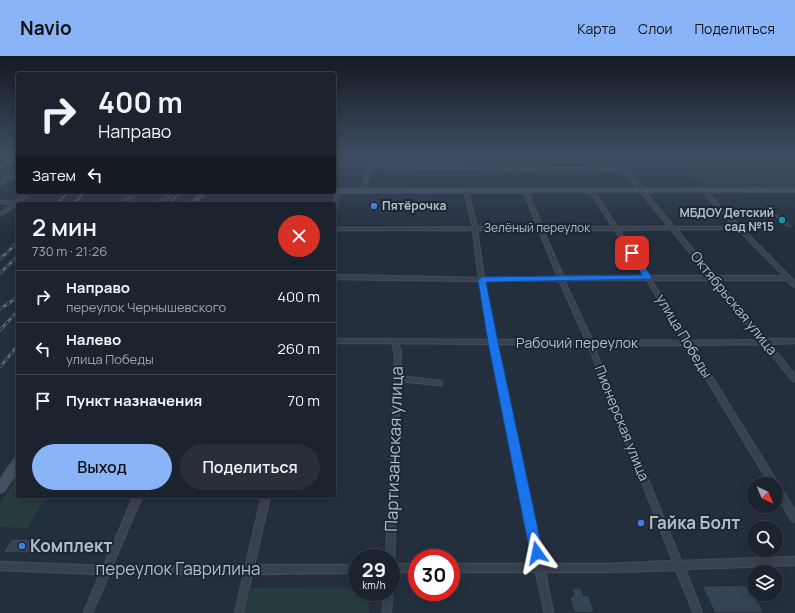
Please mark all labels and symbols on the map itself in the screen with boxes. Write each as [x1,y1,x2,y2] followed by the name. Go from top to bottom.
[382,197,446,214] place label: Пятёрочка
[369,201,379,211] marker: Пятёрочка
[679,204,774,235] place label: МБДОУ Детский сад №15
[777,215,787,225] marker: МБДОУ Детский сад №15
[484,219,591,236] street label: Зелёный переулок
[615,236,649,270] pin
[687,247,782,358] street label: Октябрьская улица
[652,290,717,381] street label: улица Победы
[516,333,639,352] street label: Рабочий переулок
[591,362,654,484] street label: Пионерская улица
[379,366,408,532] street label: Партизанская улица
[747,477,783,513] north arrow
[649,511,740,534] place label: Гайка Болт
[636,518,646,528] marker: Гайка Болт
[516,532,558,574] position arrow
[30,534,112,557] place label: Комплект
[17,541,27,551] marker: Комплект
[408,549,460,601] speed limit sign: 30
[96,557,260,580] street label: переулок Гаврилина

